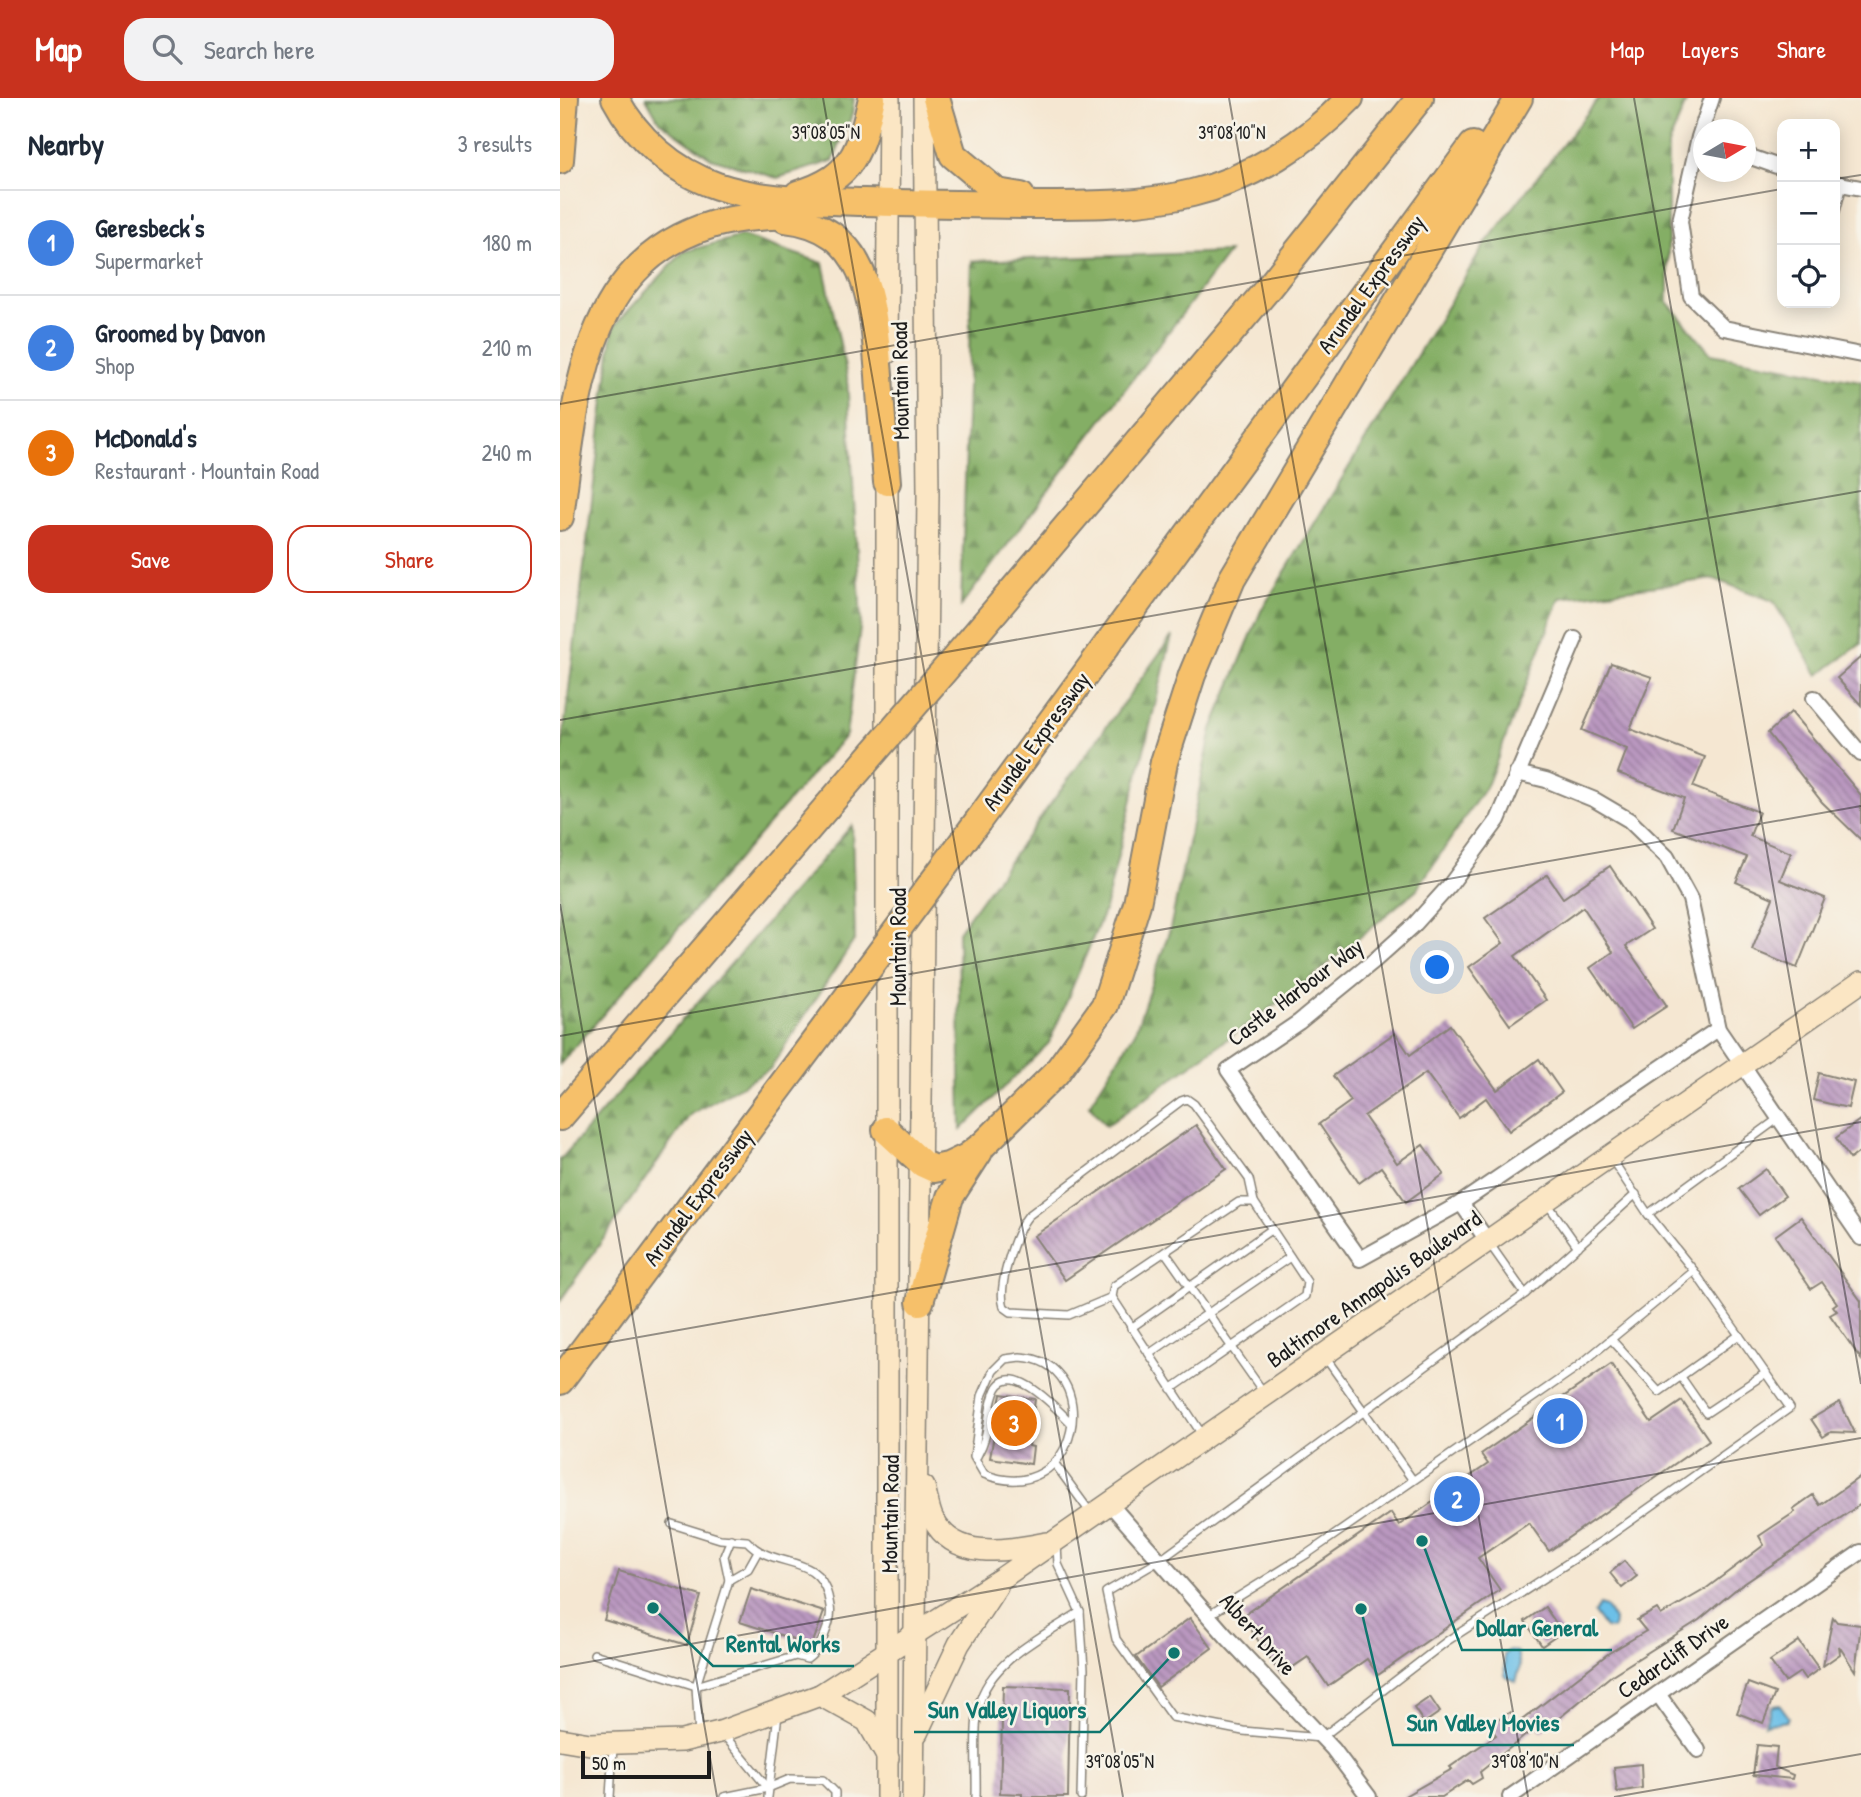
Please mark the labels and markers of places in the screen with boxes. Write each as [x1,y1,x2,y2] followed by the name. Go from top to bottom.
[1537,1395,1583,1447] pin: 1
[991,1397,1037,1449] pin: 3
[1434,1473,1480,1525] pin: 2
[1462,1605,1612,1650] callout: Dollar General
[713,1621,854,1666] callout: Rental Works
[914,1687,1100,1732] callout: Sun Valley Liquors
[1393,1700,1574,1745] callout: Sun Valley Movies

